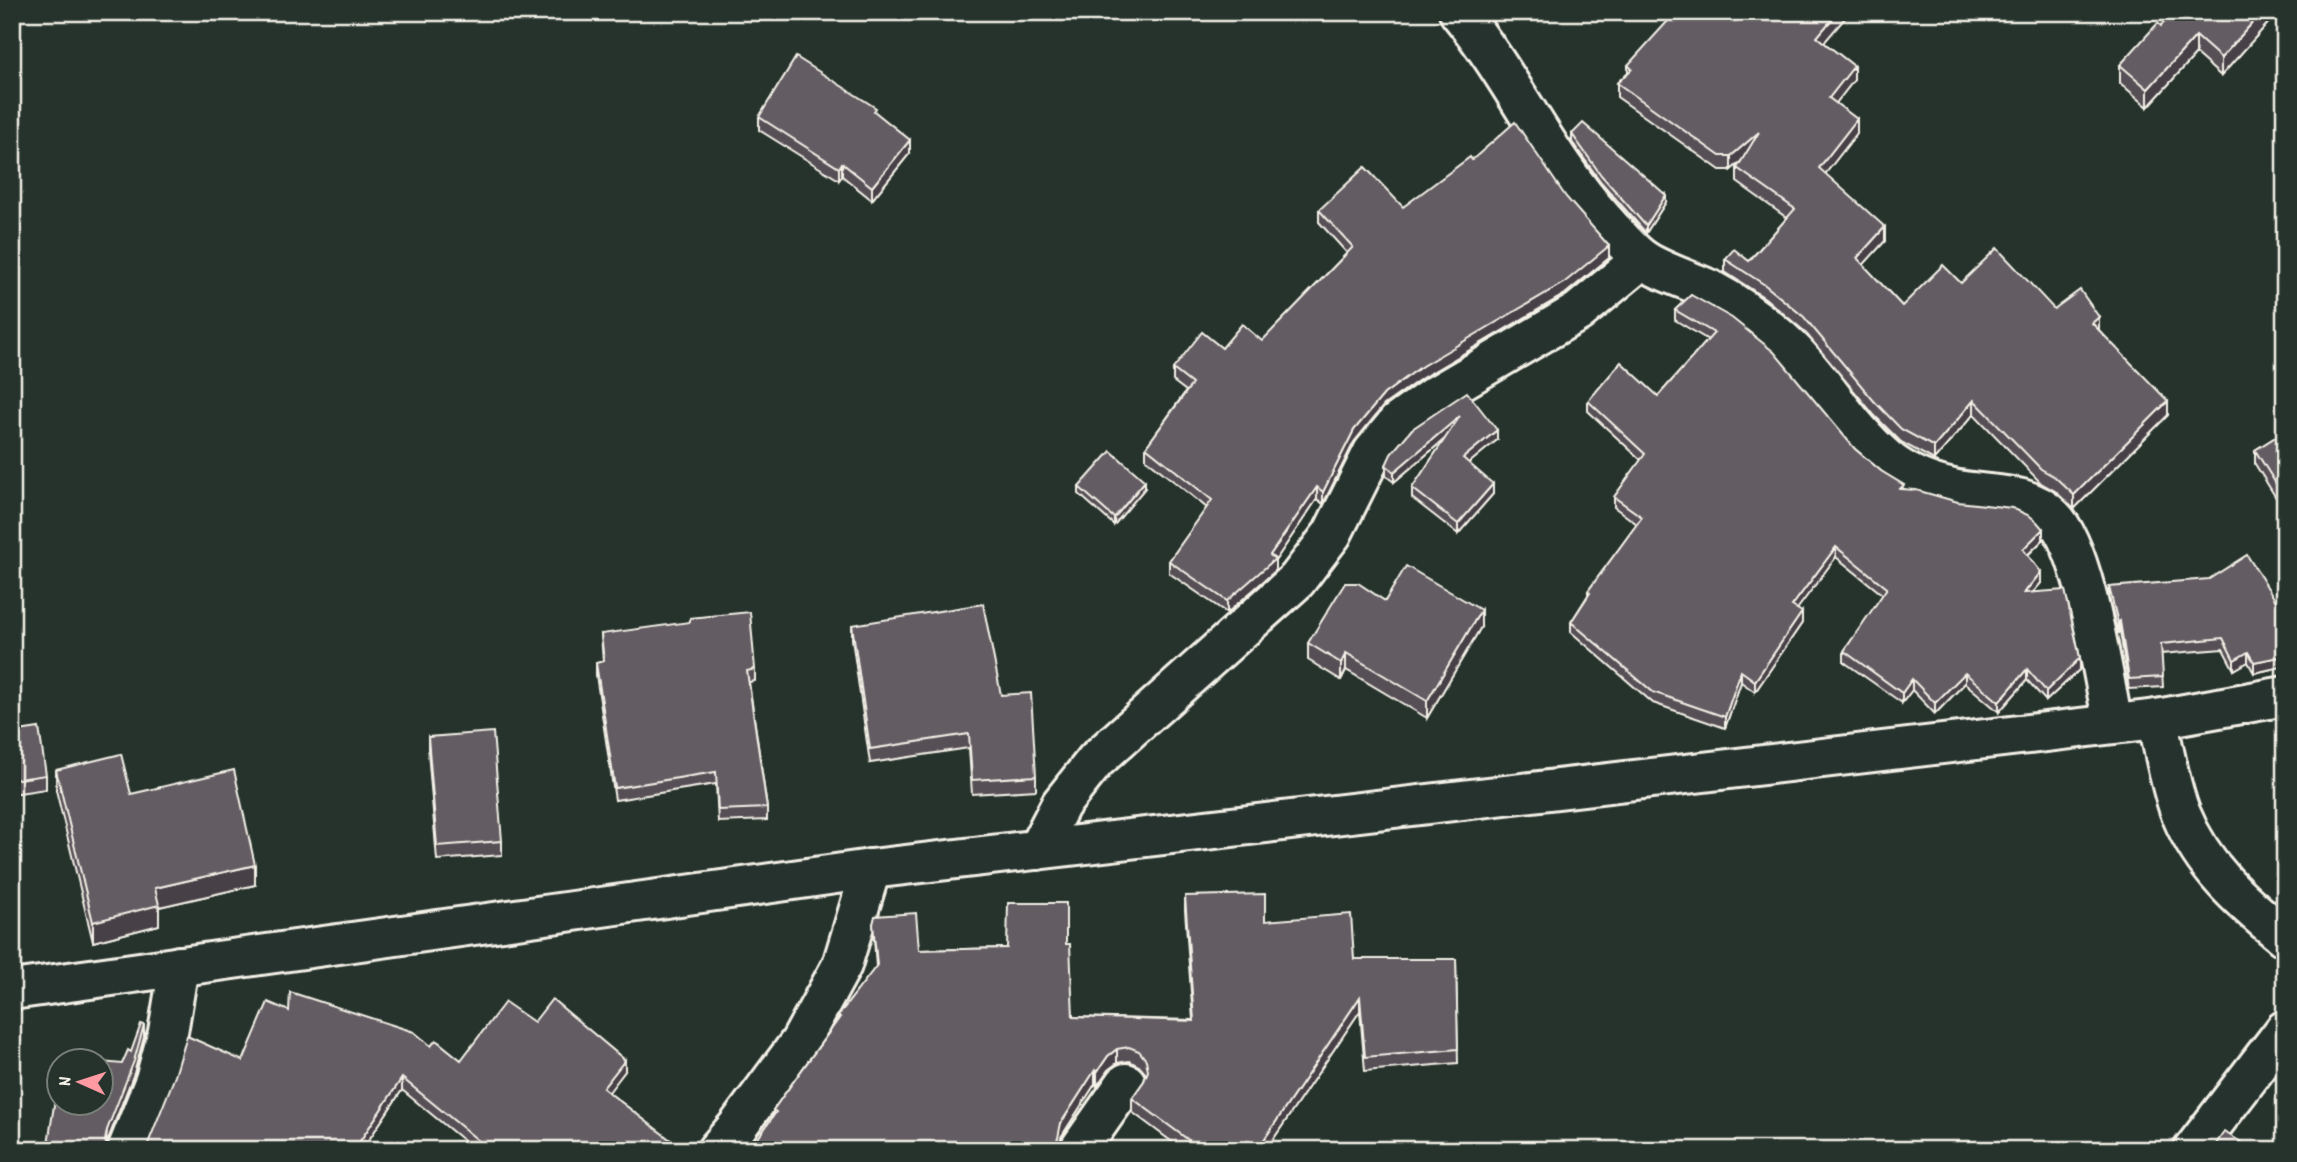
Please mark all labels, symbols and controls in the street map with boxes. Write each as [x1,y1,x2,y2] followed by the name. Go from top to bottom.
[46,1046,116,1116] north arrow
[53,1076,80,1087] text: N

